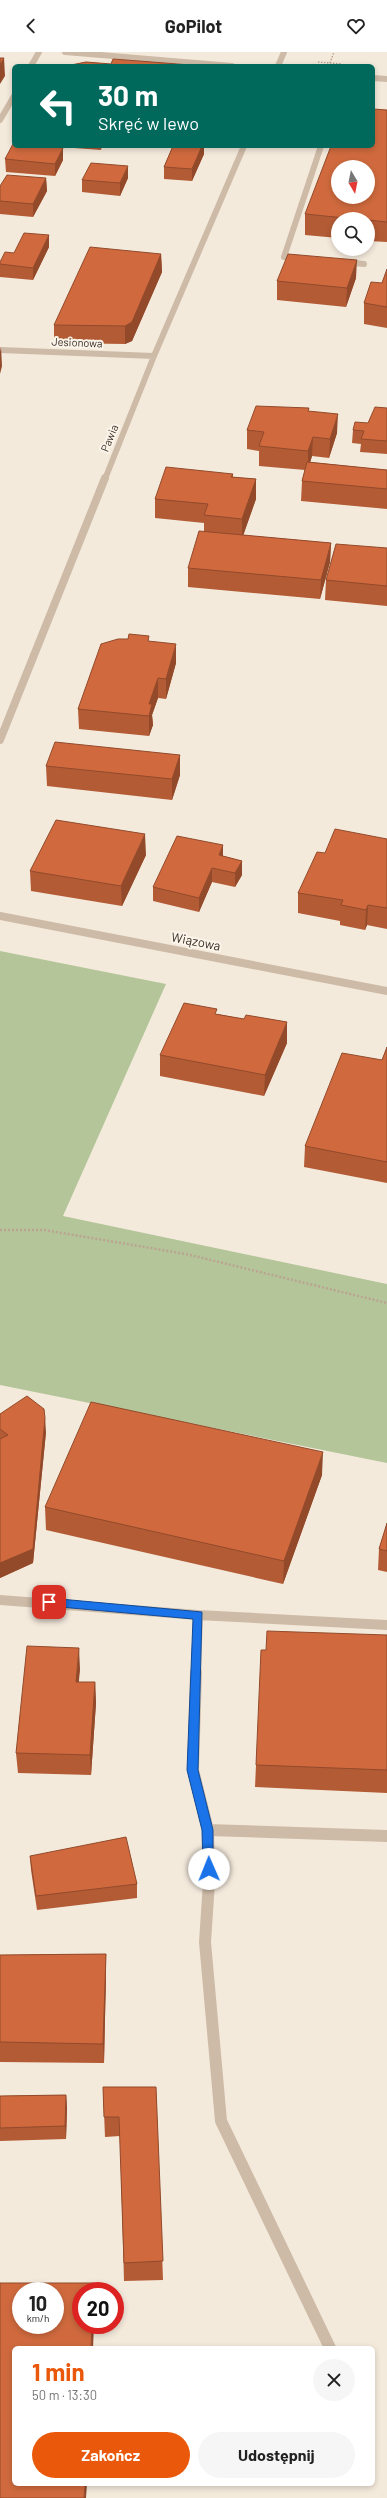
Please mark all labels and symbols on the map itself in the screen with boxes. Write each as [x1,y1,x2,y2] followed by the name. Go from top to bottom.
[331,160,375,204] north arrow
[51,335,103,349] street label: Jesionowa
[98,422,120,454] street label: Pawia
[170,928,222,954] street label: Wiązowa
[32,1585,66,1619] pin
[188,1848,230,1890] position arrow
[72,2282,124,2334] speed limit sign: 20

